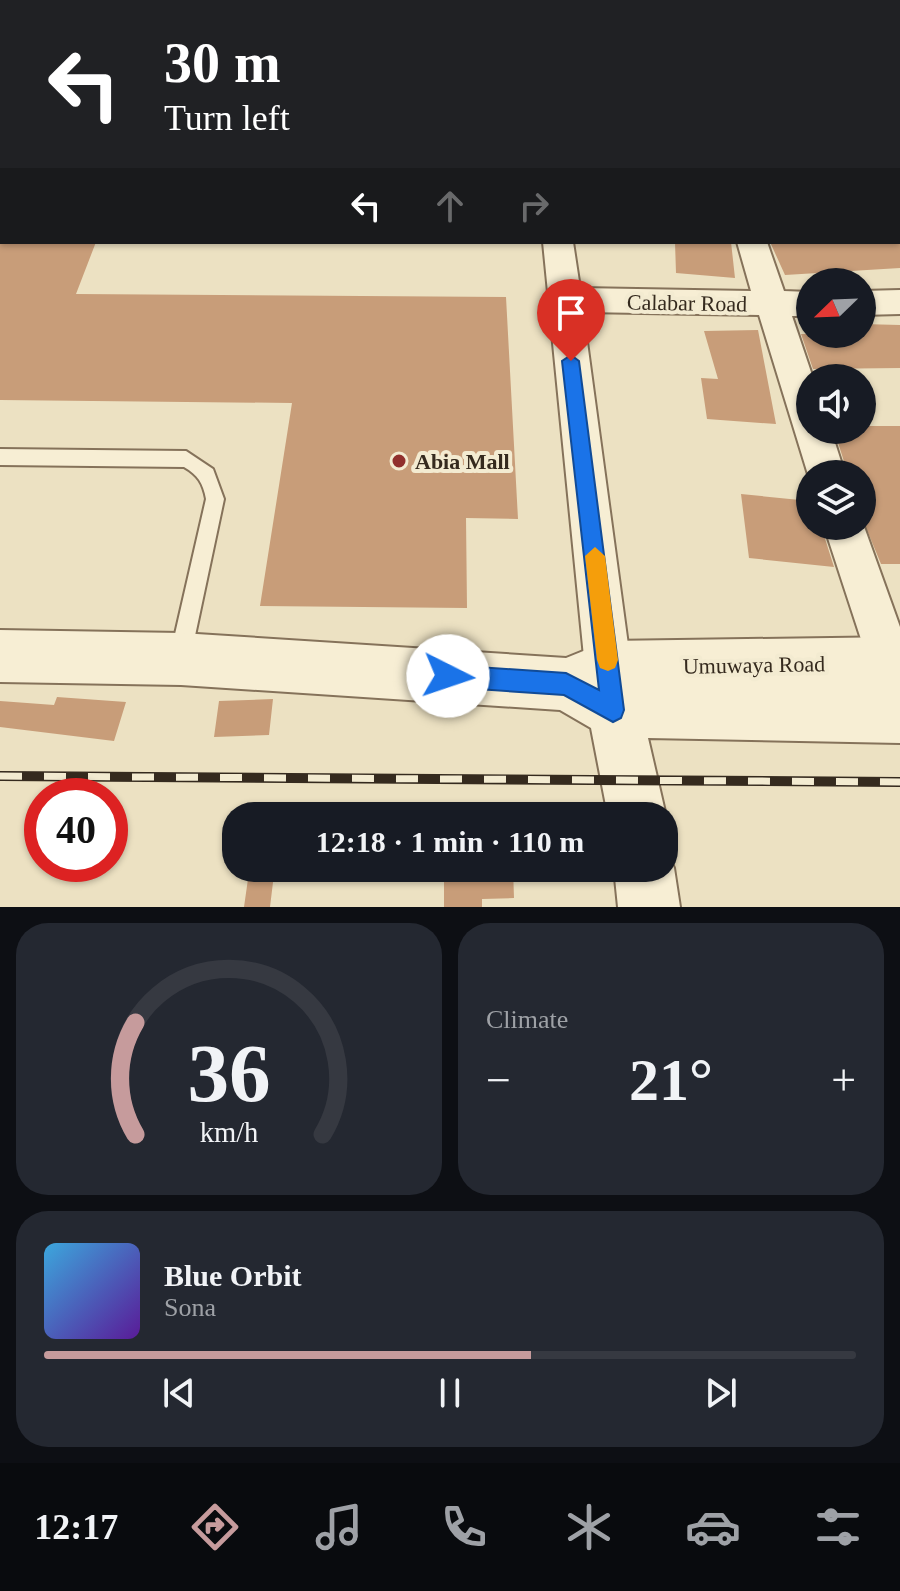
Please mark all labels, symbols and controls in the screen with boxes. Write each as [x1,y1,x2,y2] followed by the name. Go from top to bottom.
[32,32,136,136] icon: left
[164,32,281,94] text: 30 m
[164,98,290,138] text: Turn left
[344,184,388,228] icon: left
[428,184,472,228] icon: ahead
[512,184,556,228] icon: right
[796,268,876,348] north arrow
[796,268,876,540] map controls
[537,279,605,361] pin
[627,289,747,317] street label: Calabar Road
[549,291,593,335] icon: arrive
[796,364,876,444] button: sound
[415,449,510,474] place label: Abia Mall
[390,452,408,470] marker: Abia Mall
[796,460,876,540] button: layers
[406,634,490,718] position arrow
[683,651,825,679] street label: Umuwaya Road
[24,778,128,882] speed limit sign: 40
[316,825,584,858] text: 12:18 · 1 min · 110 m
[486,1005,568,1034] text: Climate
[187,1027,271,1119] text: 36
[629,1047,713,1113] text: 21°
[486,1056,511,1105] text: −
[831,1056,856,1105] text: +
[200,1117,258,1148] text: km/h
[164,1259,302,1292] text: Blue Orbit
[164,1293,216,1322] text: Sona
[157,1371,201,1415] icon: previous
[428,1371,472,1415] icon: pause
[699,1371,743,1415] icon: next
[187,1499,243,1555] icon: directions
[311,1499,367,1555] icon: music
[436,1499,492,1555] icon: phone
[561,1499,617,1555] icon: climate
[685,1499,741,1555] icon: car
[810,1499,866,1555] icon: filters
[34,1507,118,1547] text: 12:17

